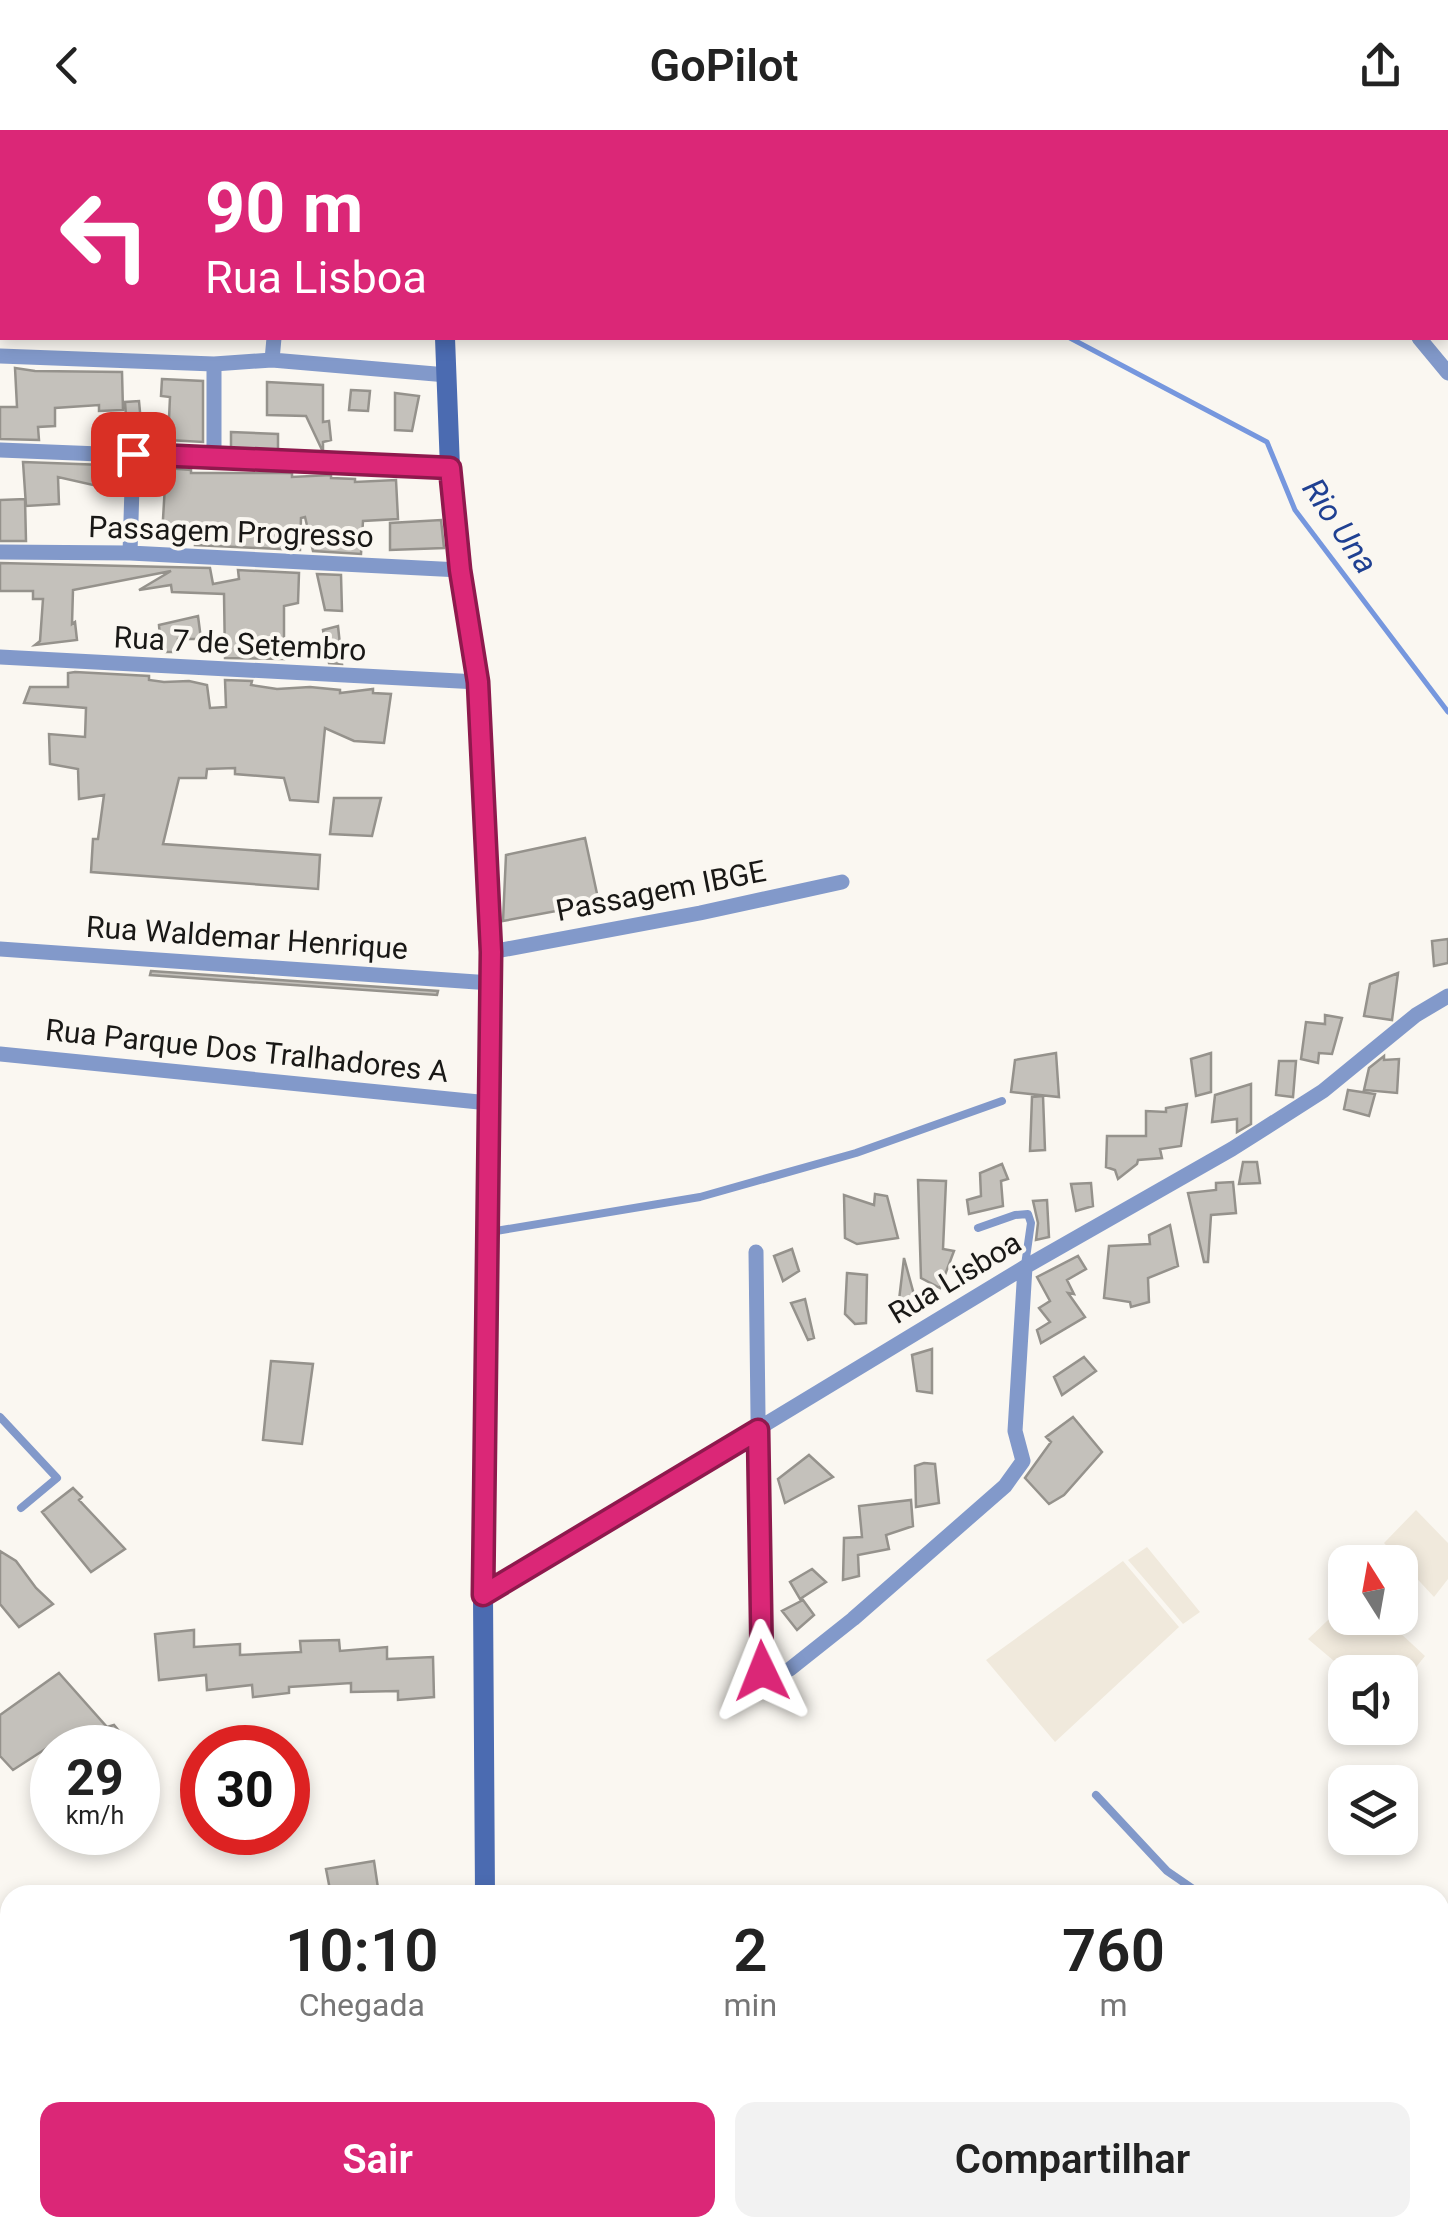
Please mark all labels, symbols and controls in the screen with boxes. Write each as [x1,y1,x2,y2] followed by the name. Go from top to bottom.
[40,38,95,93] icon: back
[1353,38,1408,93] icon: share
[650,39,798,92] text: GoPilot
[205,167,363,249] text: 90 m
[40,170,170,300] icon: left
[205,251,427,304] text: Rua Lisboa
[91,412,176,497] pin
[106,427,161,482] icon: arrive
[1295,471,1385,581] water label: Rio Una
[88,509,374,554] street label: Passagem Progresso
[113,619,367,668] street label: Rua 7 de Setembro
[553,853,769,928] street label: Passagem IBGE
[85,909,409,966] street label: Rua Waldemar Henrique
[44,1012,451,1089] street label: Rua Parque Dos Tralhadores A
[882,1224,1027,1331] street label: Rua Lisboa
[1328,1545,1418,1635] north arrow
[1328,1545,1418,1855] map controls
[710,1619,814,1723] position arrow
[1328,1655,1418,1745] button: sound
[180,1725,310,1855] speed limit sign: 30
[66,1749,124,1807] text: 29
[1328,1765,1418,1855] button: layers
[66,1801,124,1830] text: km/h
[285,1915,439,1986] text: 10:10
[733,1915,767,1986] text: 2
[1062,1915,1165,1986] text: 760
[299,1986,425,2024] text: Chegada
[724,1986,777,2024] text: min
[1099,1986,1128,2024] text: m
[40,2102,715,2217] button: Sair
[735,2102,1410,2217] button: Compartilhar

